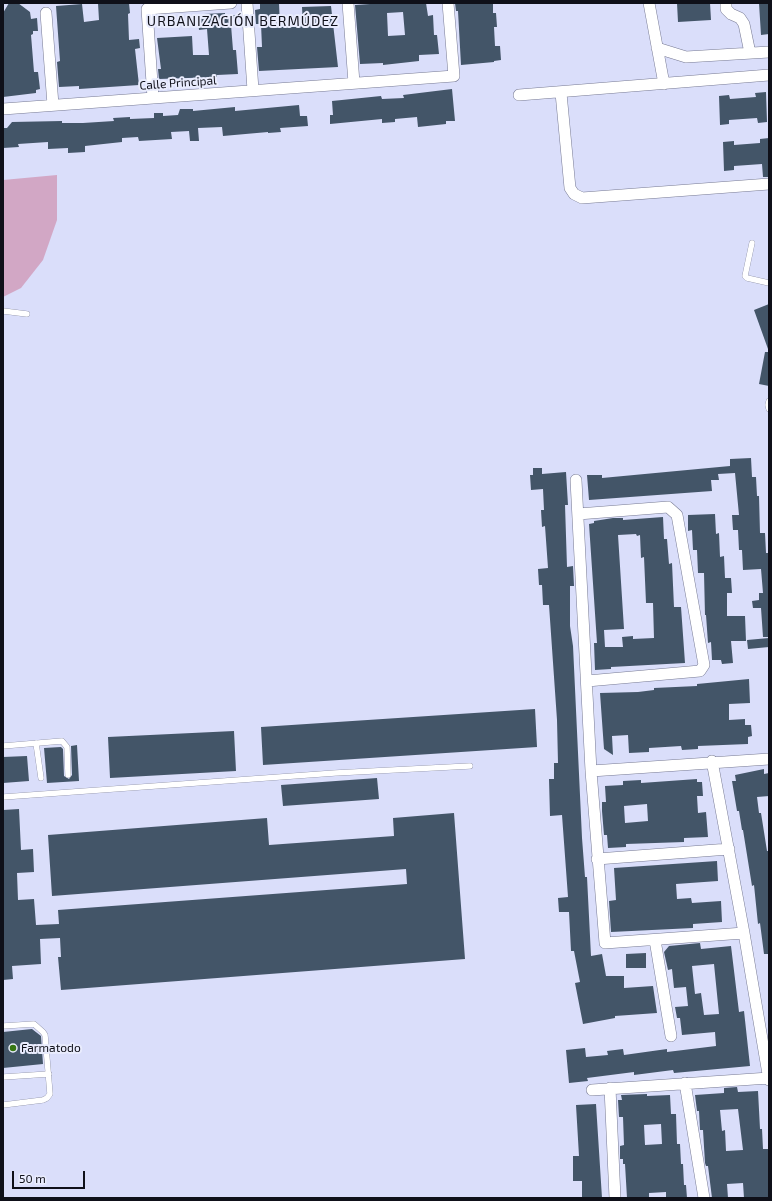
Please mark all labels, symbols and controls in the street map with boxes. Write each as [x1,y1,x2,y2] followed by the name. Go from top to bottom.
[147,13,339,29] district label: URBANIZACIÓN BERMÚDEZ
[139,73,217,93] street label: Calle Principal
[21,1041,81,1055] place label: Farmatodo
[8,1043,18,1053] marker: Farmatodo
[14,1163,87,1189] scale bar
[19,1171,46,1185] text: 50 m

